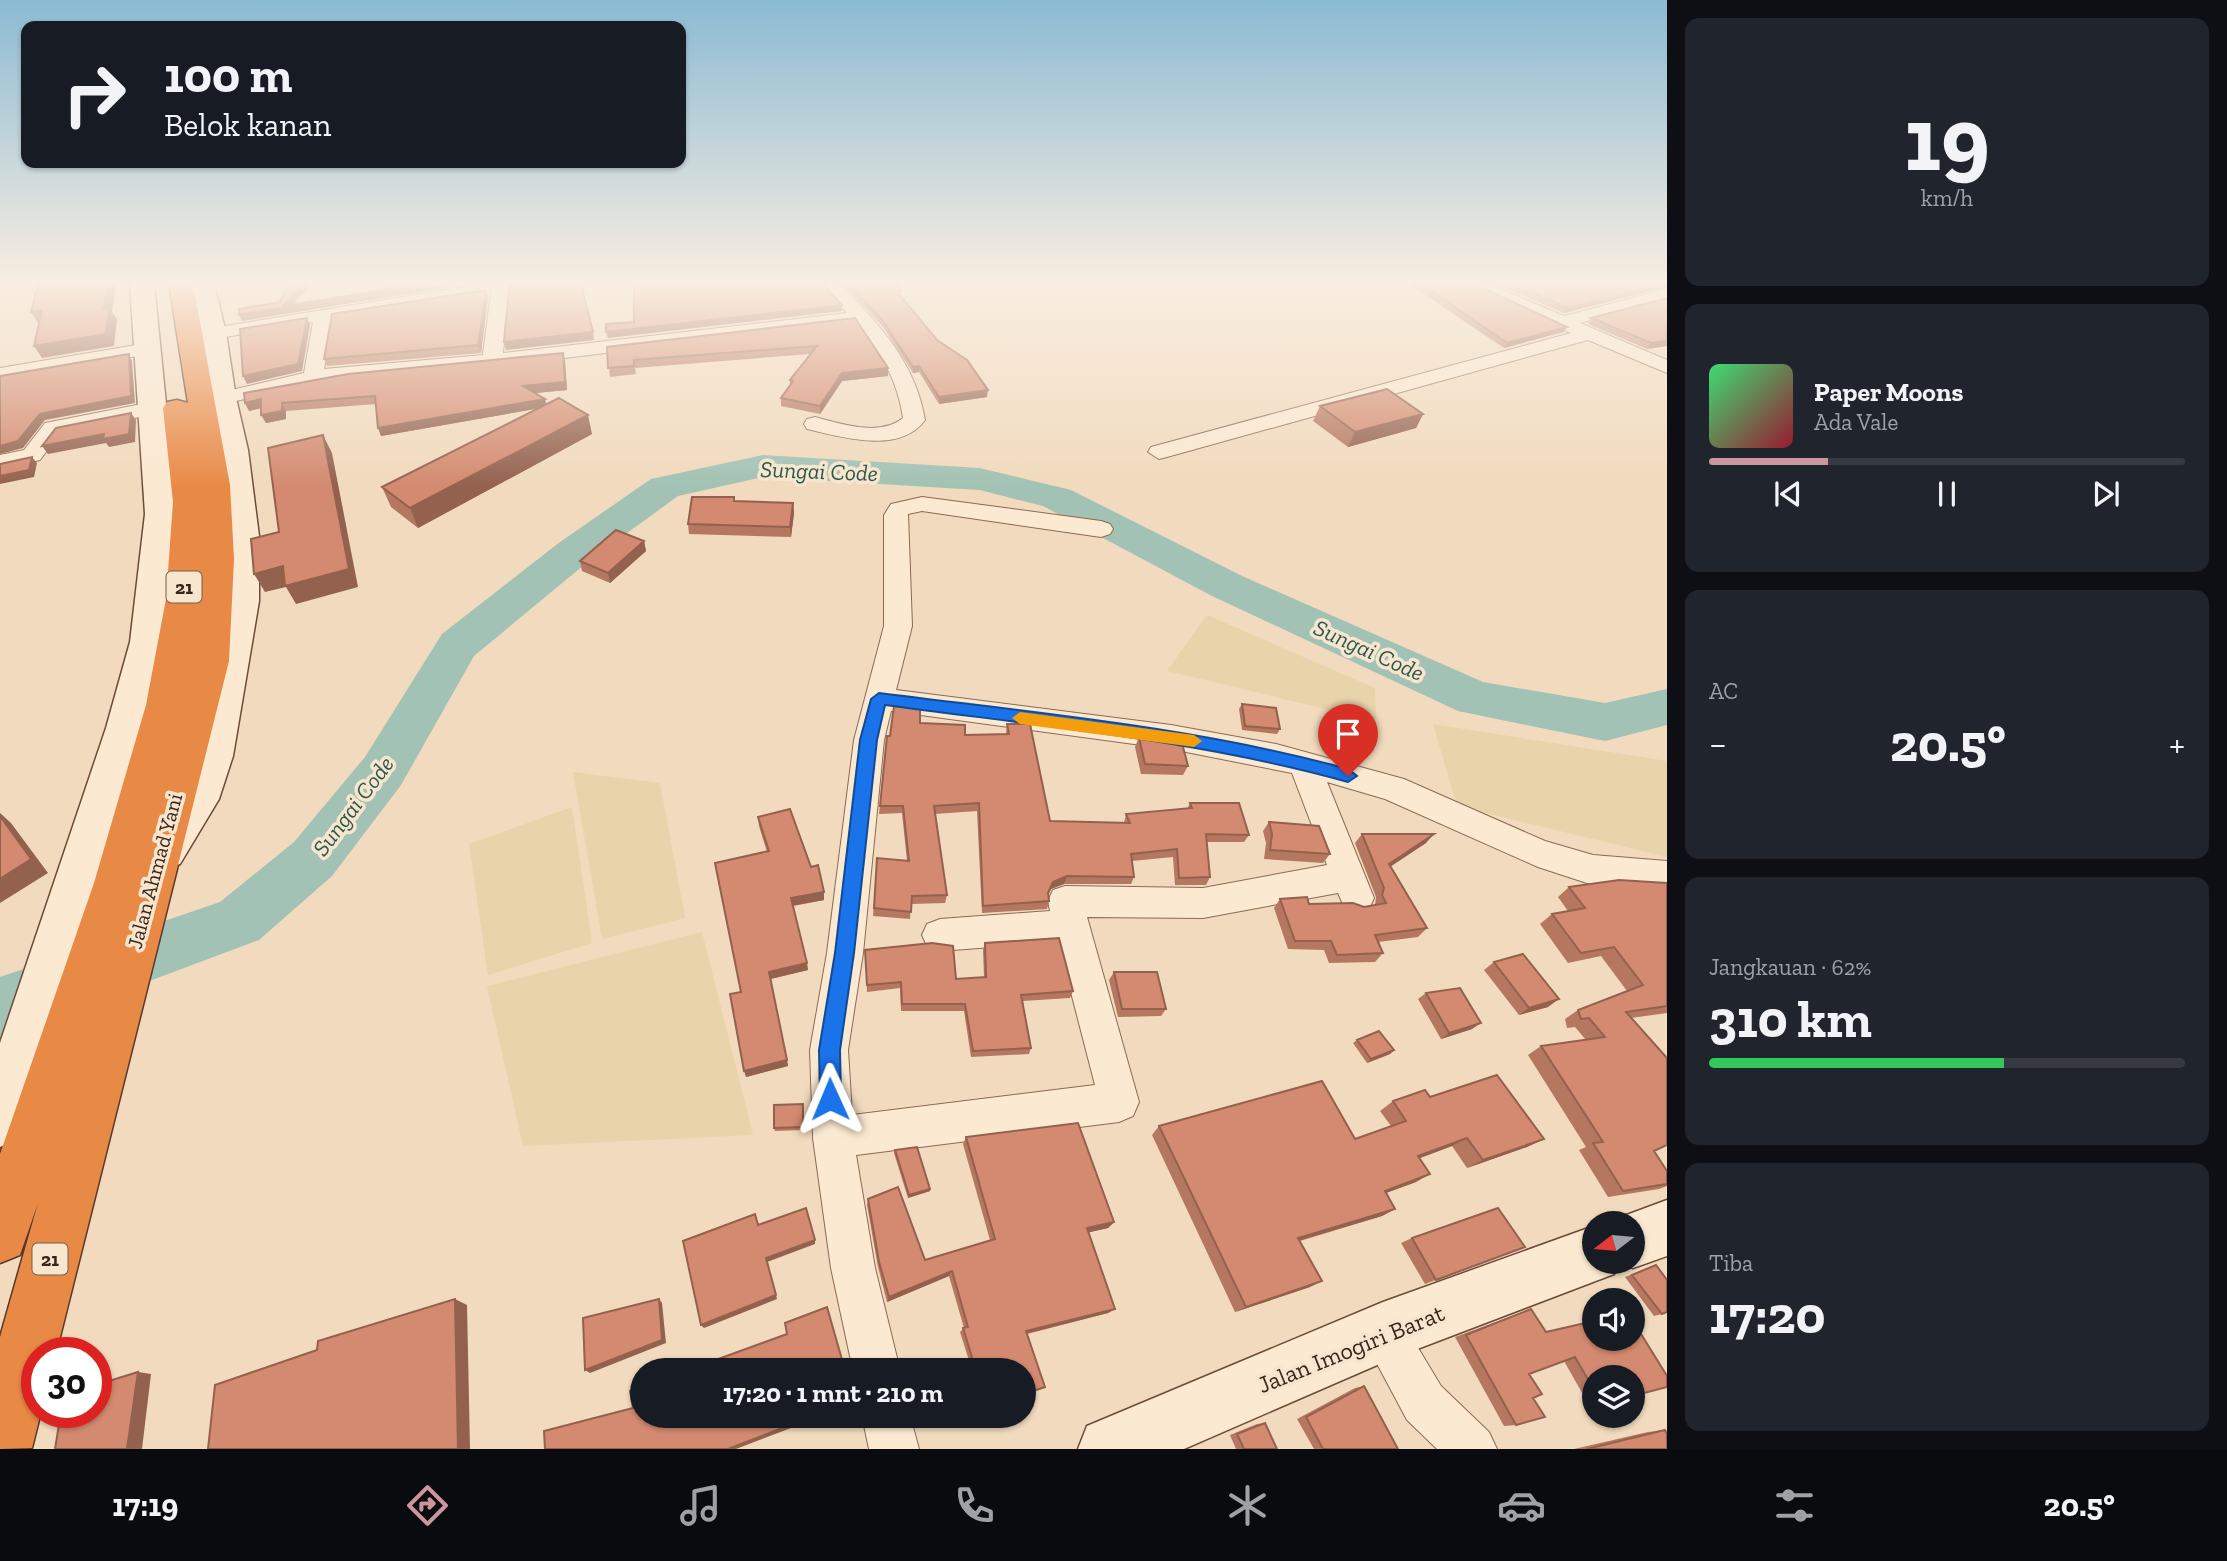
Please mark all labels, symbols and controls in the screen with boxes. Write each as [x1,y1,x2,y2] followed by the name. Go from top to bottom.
[164,46,292,105] text: 100 m
[49,49,140,140] icon: right
[1904,84,1990,193] text: 19
[164,106,331,144] text: Belok kanan
[1921,184,1973,212] text: km/h
[1814,376,1963,408] text: Paper Moons
[1814,408,1898,436] text: Ada Vale
[760,455,878,487] water label: Sungai Code
[1769,475,1807,513] icon: previous
[1928,475,1966,513] icon: pause
[2087,475,2125,513] icon: next
[166,572,202,602] road number: 21
[1310,613,1428,687] water label: Sungai Code
[1709,677,1738,705] text: AC
[1318,704,1378,776] pin
[1890,712,2006,774] text: 20.5°
[1329,715,1367,753] icon: arrive
[1709,721,1727,767] text: −
[2169,721,2185,767] text: +
[306,751,400,861] water label: Sungai Code
[122,790,187,951] street label: Jalan Ahmad Yani
[1709,953,1871,981] text: Jangkauan · 62%
[1709,988,1872,1050] text: 310 km
[793,1062,867,1136] position arrow
[1582,1211,1645,1274] north arrow
[1582,1211,1645,1428] map controls
[32,1244,68,1274] road number: 21
[1709,1249,1753,1277] text: Tiba
[1709,1284,1825,1346] text: 17:20
[1582,1288,1645,1351] button: sound
[1253,1298,1448,1399] street label: Jalan Imogiri Barat
[21,1337,112,1428] speed limit sign: 30
[1582,1365,1645,1428] button: layers
[723,1377,943,1409] text: 17:20 · 1 mnt · 210 m
[403,1481,452,1530] icon: directions
[676,1481,725,1530] icon: music
[950,1481,999,1530] icon: phone
[1223,1481,1272,1530] icon: climate
[1497,1481,1546,1530] icon: car
[1770,1481,1819,1530] icon: filters
[112,1486,178,1524] text: 17:19
[2044,1486,2115,1524] text: 20.5°

